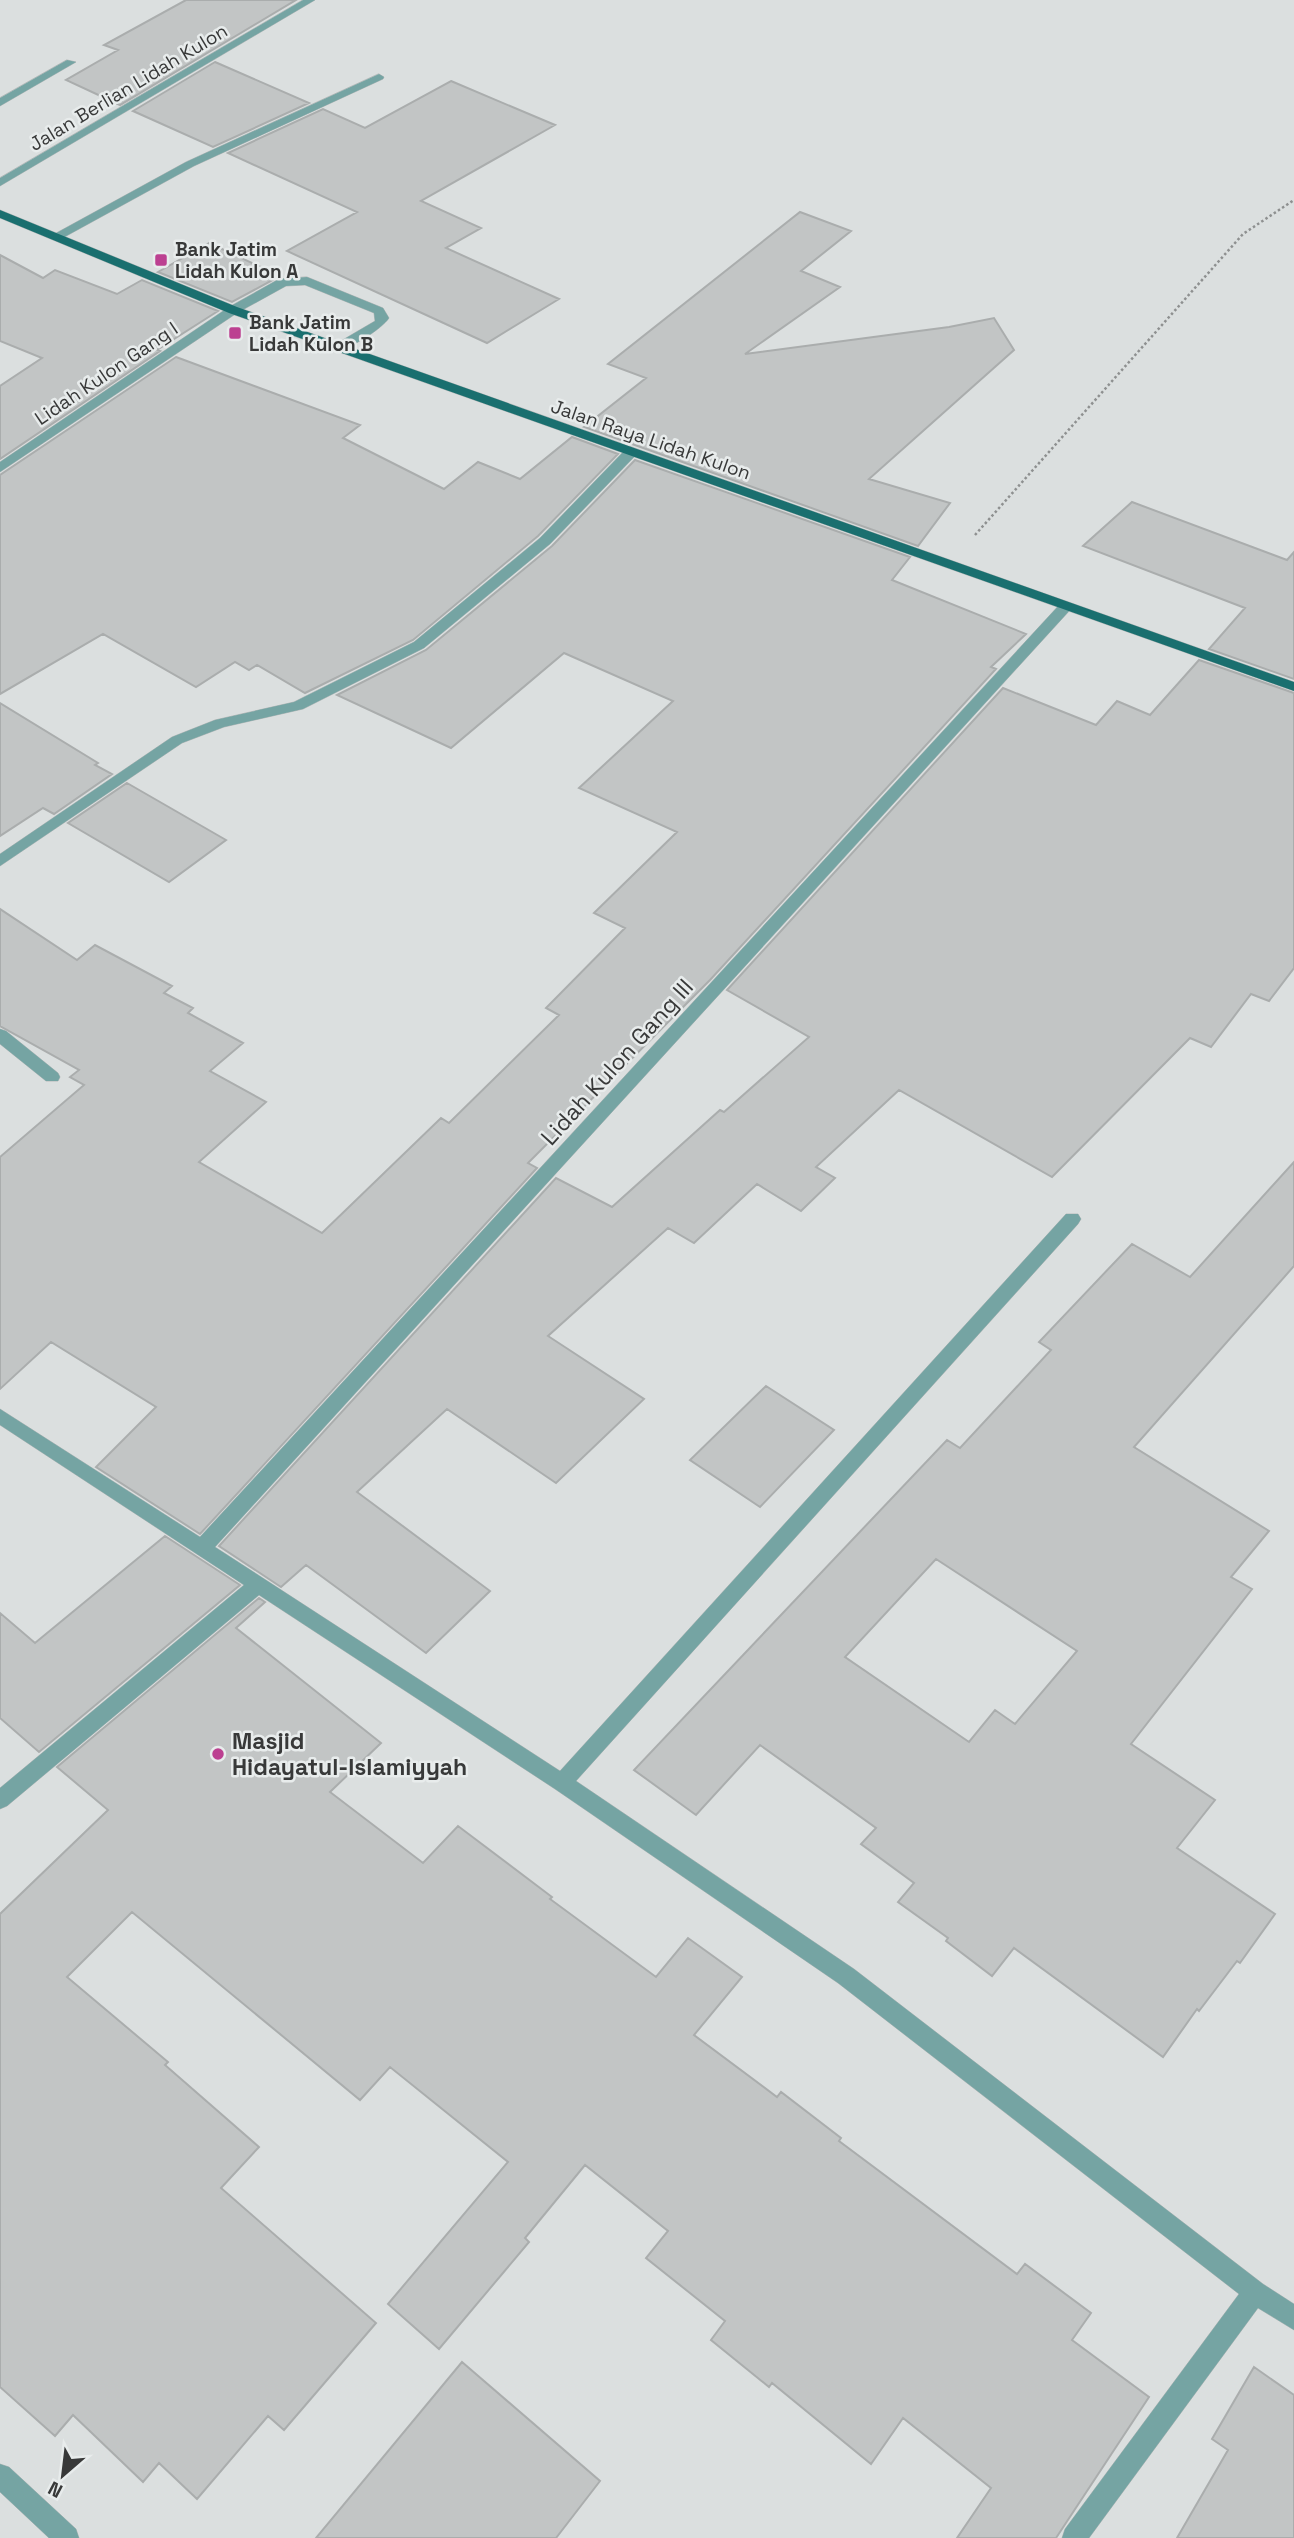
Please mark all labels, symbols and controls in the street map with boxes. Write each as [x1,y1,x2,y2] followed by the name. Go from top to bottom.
[24,18,232,157] street label: Jalan Berlian Lidah Kulon
[175,237,298,284] place label: Bank Jatim Lidah Kulon A
[153,252,169,268] marker: Bank Jatim Lidah Kulon A
[249,310,373,357] place label: Bank Jatim Lidah Kulon B
[30,316,183,431] street label: Lidah Kulon Gang I
[227,325,243,341] marker: Bank Jatim Lidah Kulon B
[548,394,754,485] street label: Jalan Raya Lidah Kulon
[534,972,700,1152] street label: Lidah Kulon Gang III
[232,1726,467,1782] place label: Masjid Hidayatul-Islamiyyah
[210,1746,226,1762] marker: Masjid Hidayatul-Islamiyyah
[28,2440,98,2510] north arrow
[44,2476,67,2504] text: N

